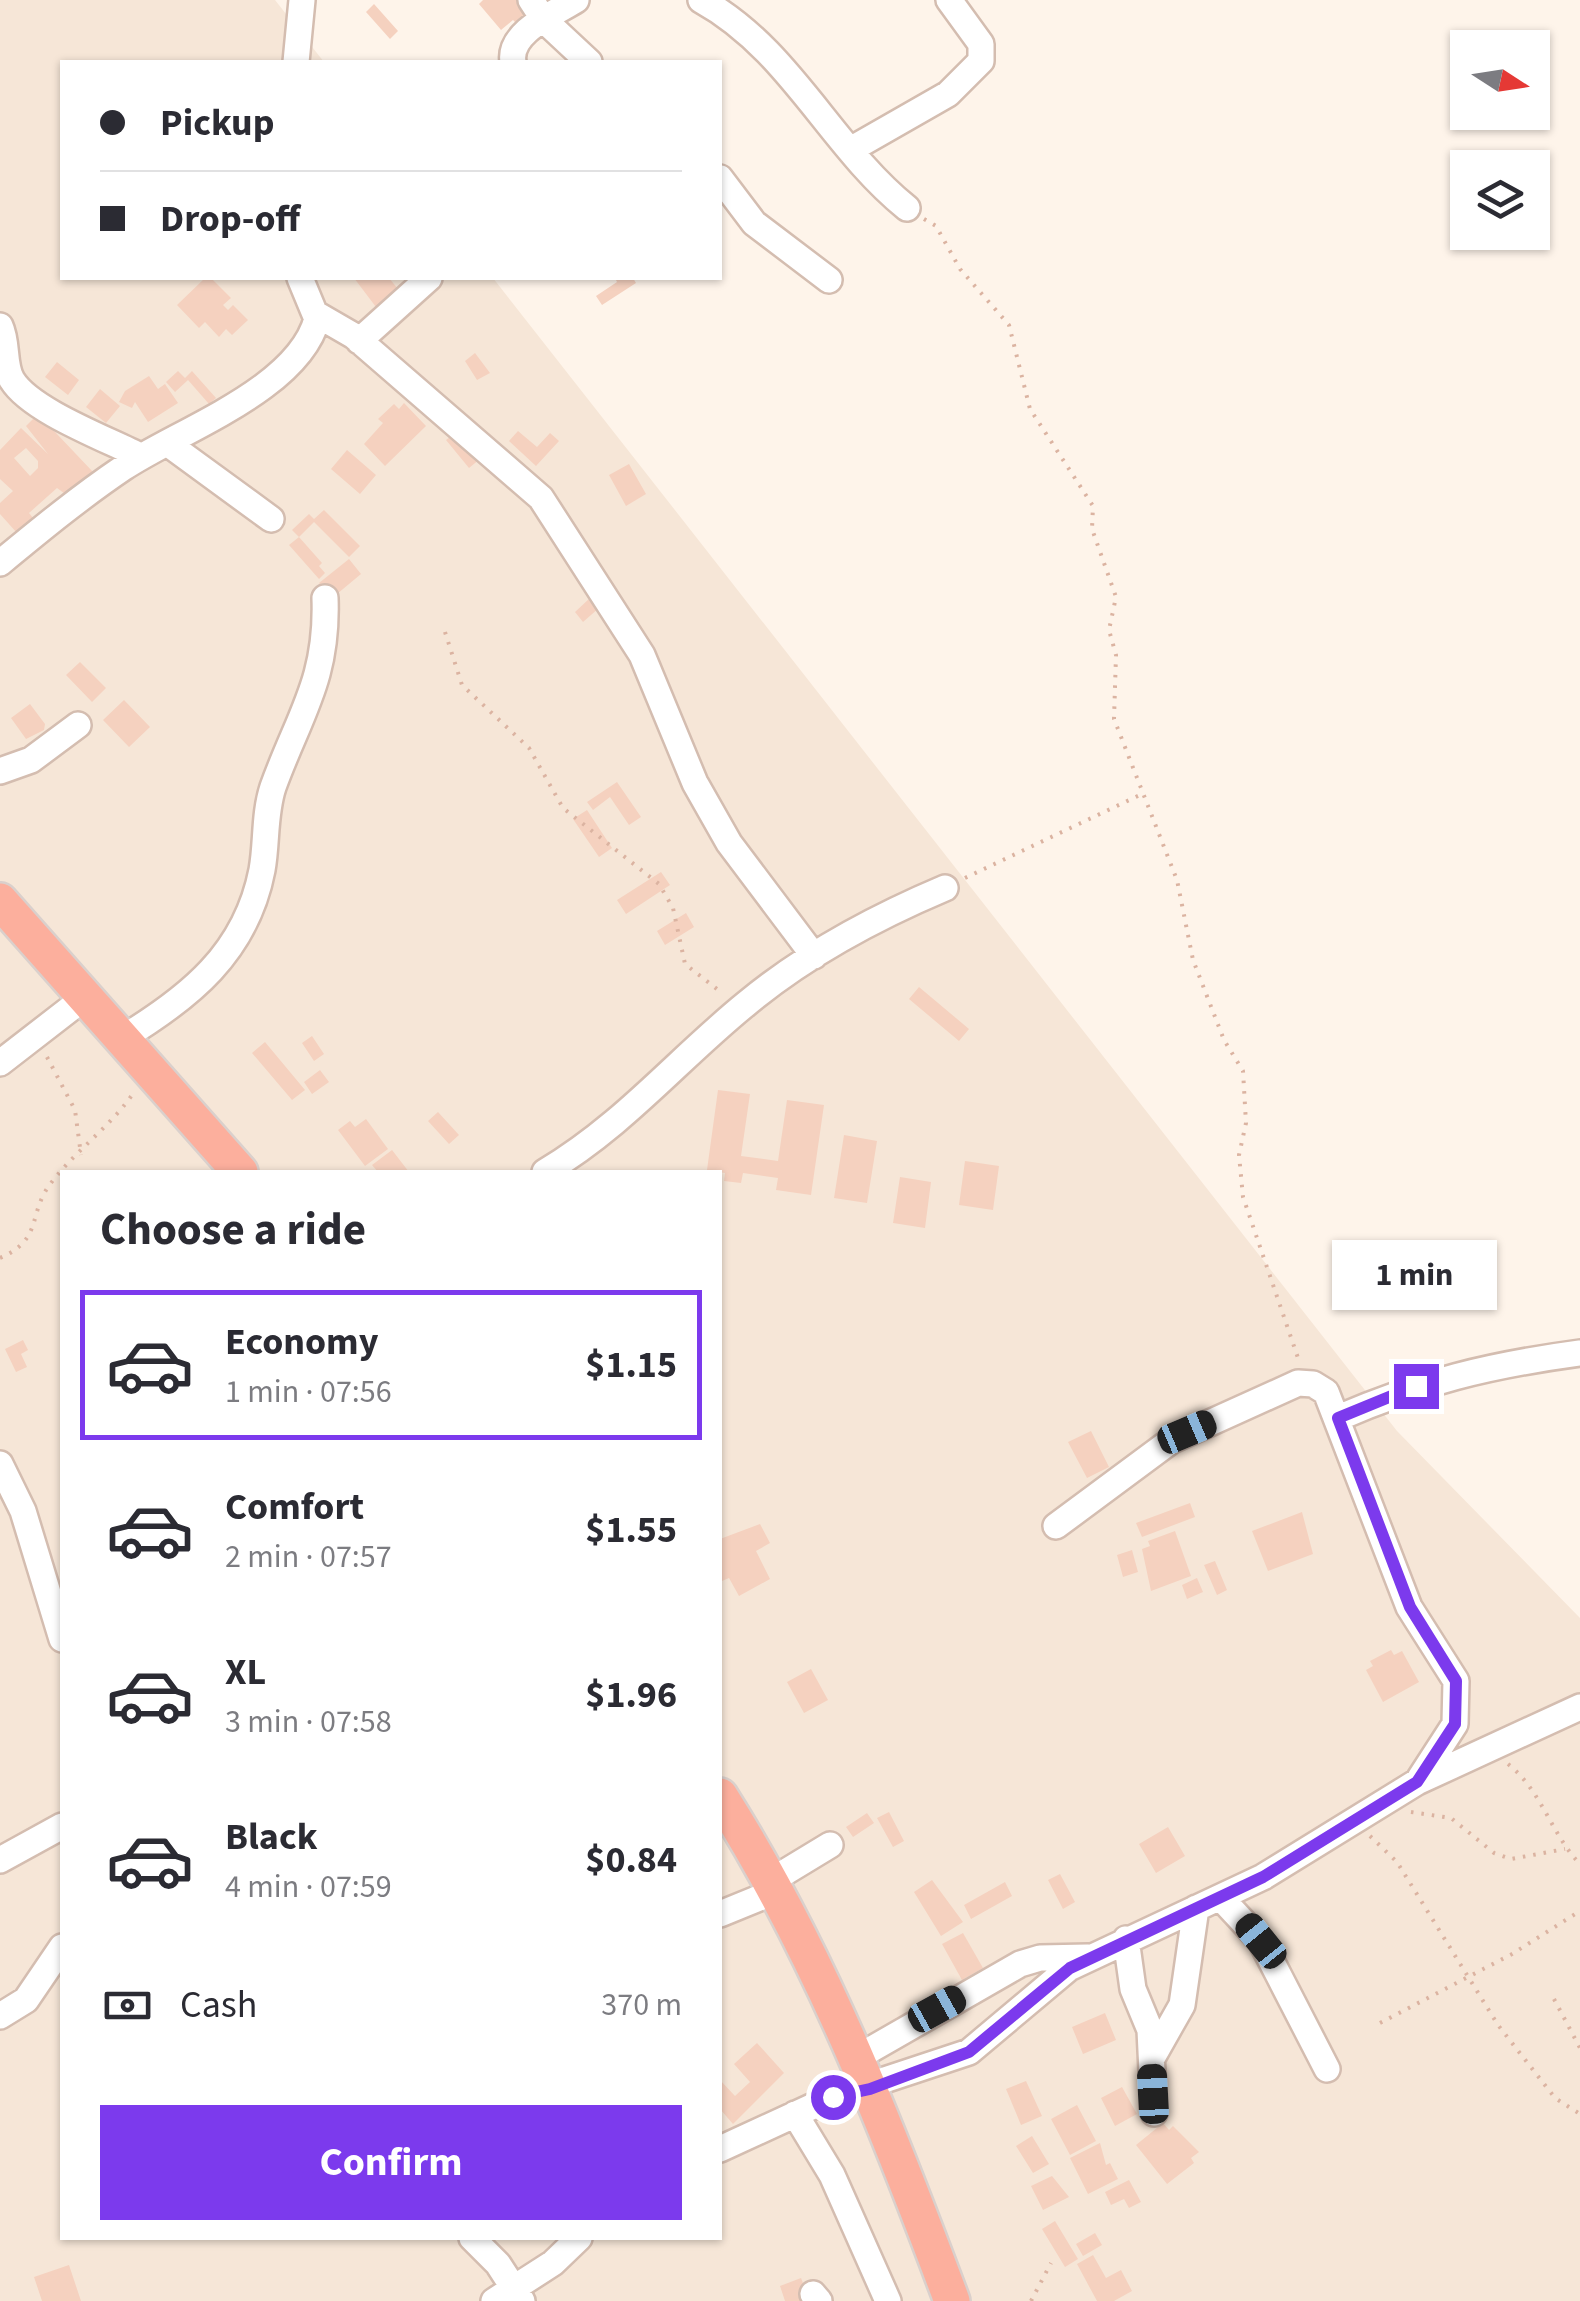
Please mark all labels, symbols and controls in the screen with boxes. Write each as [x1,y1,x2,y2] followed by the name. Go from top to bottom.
[1450,30,1550,130] north arrow
[1450,30,1550,250] map controls
[160,96,274,150] text: Pickup
[1450,150,1550,250] button: layers
[160,192,300,246] text: Drop-off
[100,1198,366,1262] text: Choose a ride
[1334,1241,1498,1311] callout: 1 min
[1376,1252,1453,1298] text: 1 min
[225,1315,378,1369] text: Economy
[105,1320,195,1410] icon: car
[585,1338,677,1392] text: $1.15
[1394,1364,1439,1409] route end
[225,1369,392,1415] text: 1 min · 07:56
[1154,1406,1220,1458] car
[225,1480,364,1534] text: Comfort
[105,1485,195,1575] icon: car
[585,1503,677,1557] text: $1.55
[225,1534,392,1580] text: 2 min · 07:57
[225,1645,266,1699] text: XL
[105,1650,195,1740] icon: car
[585,1668,677,1722] text: $1.96
[225,1699,392,1745] text: 3 min · 07:58
[225,1810,318,1864] text: Black
[105,1815,195,1905] icon: car
[585,1833,677,1887] text: $0.84
[225,1864,392,1910] text: 4 min · 07:59
[1230,1908,1292,1974] car
[100,1978,155,2033] icon: cash
[180,1978,257,2032] text: Cash
[903,1981,971,2037] car
[601,1982,682,2028] text: 370 m
[1136,2063,1170,2125] car
[811,2075,856,2120] route start
[100,2105,682,2220] button: Confirm

